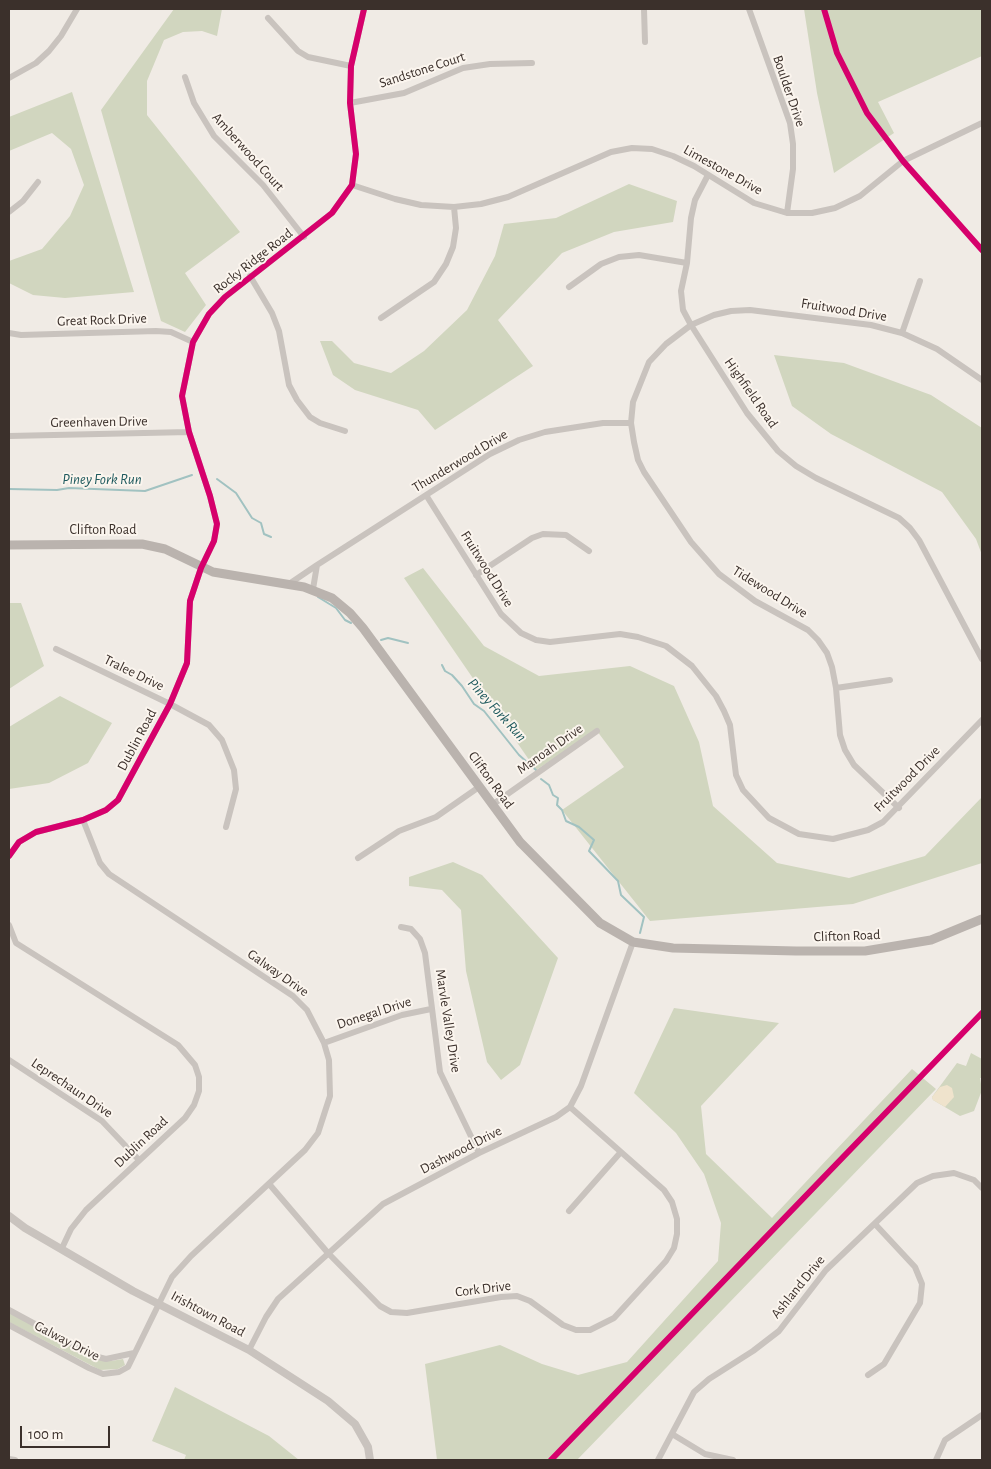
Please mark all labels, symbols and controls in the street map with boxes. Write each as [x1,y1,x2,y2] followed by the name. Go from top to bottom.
[377,48,467,92] street label: Sandstone Court
[769,53,809,129] street label: Boulder Drive
[208,109,288,195] street label: Amberwood Court
[680,141,766,199] street label: Limestone Drive
[210,225,296,297] street label: Rocky Ridge Road
[800,295,888,325] street label: Fruitwood Drive
[57,310,147,330] street label: Great Rock Drive
[721,355,781,431] street label: Highfield Road
[50,413,148,431] street label: Greenhaven Drive
[409,426,511,496] street label: Thunderwood Drive
[62,470,142,488] water label: Piney Fork Run
[70,522,136,538] street label: Clifton Road
[457,528,517,610] street label: Fruitwood Drive
[729,562,811,622] street label: Tidewood Drive
[101,651,167,695] street label: Tralee Drive
[464,674,530,746] water label: Piney Fork Run
[114,706,160,774] street label: Dublin Road
[514,720,586,778] street label: Manoah Drive
[870,742,944,816] street label: Fruitwood Drive
[465,748,517,812] street label: Clifton Road
[813,926,881,946] street label: Clifton Road
[244,946,312,1000] street label: Galway Drive
[432,968,464,1074] street label: Marvle Valley Drive
[335,993,413,1033] street label: Donegal Drive
[28,1055,116,1121] street label: Leprechaun Drive
[111,1113,171,1171] street label: Dublin Road
[417,1122,505,1178] street label: Dashwood Drive
[767,1252,829,1322] street label: Ashland Drive
[454,1277,512,1301] street label: Cork Drive
[168,1287,248,1341] street label: Irishtown Road
[32,1317,102,1365] street label: Galway Drive
[22,1416,112,1448] scale bar
[28,1427,63,1442] text: 100 m

